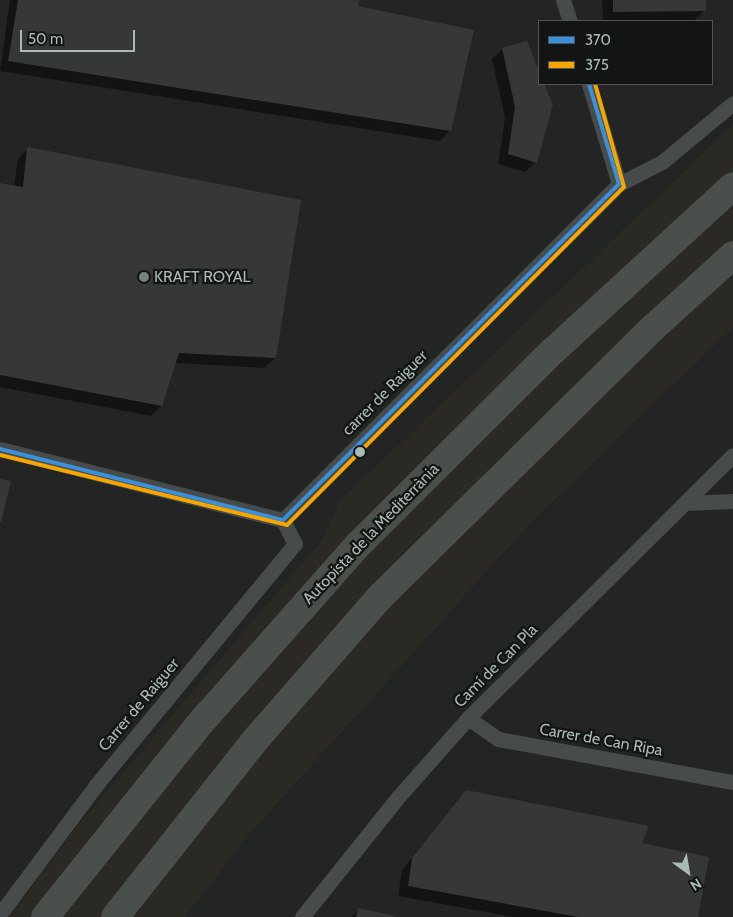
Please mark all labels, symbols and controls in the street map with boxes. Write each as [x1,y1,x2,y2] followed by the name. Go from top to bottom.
[22,20,138,52] scale bar
[538,20,713,85] legend
[28,30,63,48] text: 50 m
[585,31,611,49] text: 370
[585,56,609,74] text: 375
[154,267,251,287] place label: KRAFT ROYAL
[138,271,150,283] marker: KRAFT ROYAL
[338,346,432,440] street label: carrer de Raiguer
[355,447,365,457] unlabelled marker
[299,460,443,608] street label: Autopista de la Mediterrània
[450,620,542,712] street label: Camí de Can Pla
[95,655,183,755] street label: Carrer de Raiguer
[538,720,664,760] street label: Carrer de Can Ripa
[663,847,713,897] north arrow
[687,874,705,895] text: N

